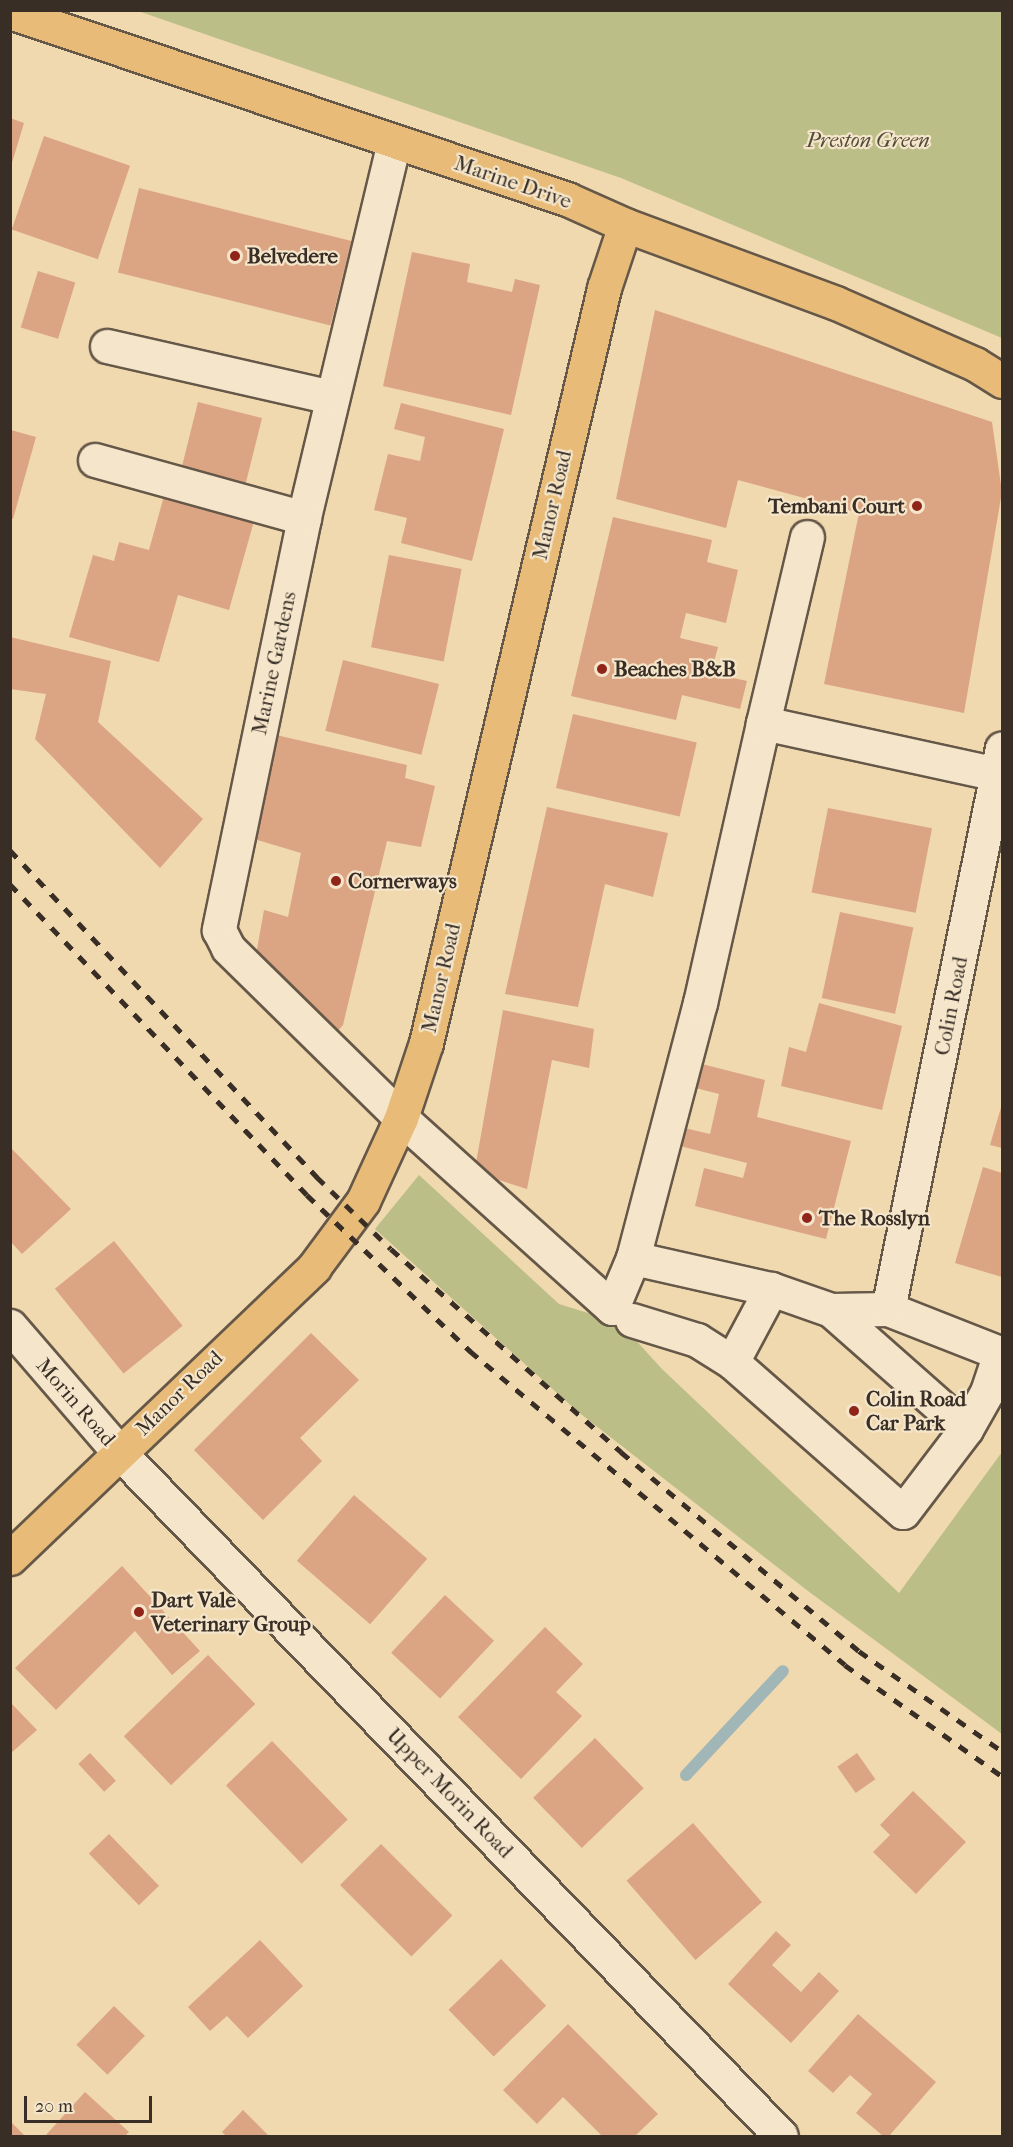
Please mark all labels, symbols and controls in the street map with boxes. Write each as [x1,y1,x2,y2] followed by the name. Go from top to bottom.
[806,127,930,153] park label: Preston Green
[451,150,575,214] street label: Marine Drive
[247,243,338,269] place label: Belvedere
[228,249,242,263] marker: Belvedere
[527,448,577,562] street label: Manor Road
[768,493,905,519] place label: Tembani Court
[910,499,924,513] marker: Tembani Court
[246,589,302,737] street label: Marine Gardens
[614,656,736,682] place label: Beaches B&B
[595,662,609,676] marker: Beaches B&B
[348,868,457,894] place label: Cornerways
[329,874,343,888] marker: Cornerways
[416,921,466,1035] street label: Manor Road
[929,954,973,1058] street label: Colin Road
[819,1205,930,1231] place label: The Rosslyn
[800,1211,814,1225] marker: The Rosslyn
[130,1345,228,1441] street label: Manor Road
[31,1353,121,1451] street label: Morin Road
[866,1386,966,1436] place label: Colin Road Car Park
[847,1404,861,1418] marker: Colin Road Car Park
[151,1587,311,1637] place label: Dart Vale Veterinary Group
[132,1605,146,1619] marker: Dart Vale Veterinary Group
[382,1723,518,1863] street label: Upper Morin Road
[27,2084,154,2122] scale bar
[35,2096,73,2117] text: 20 m

